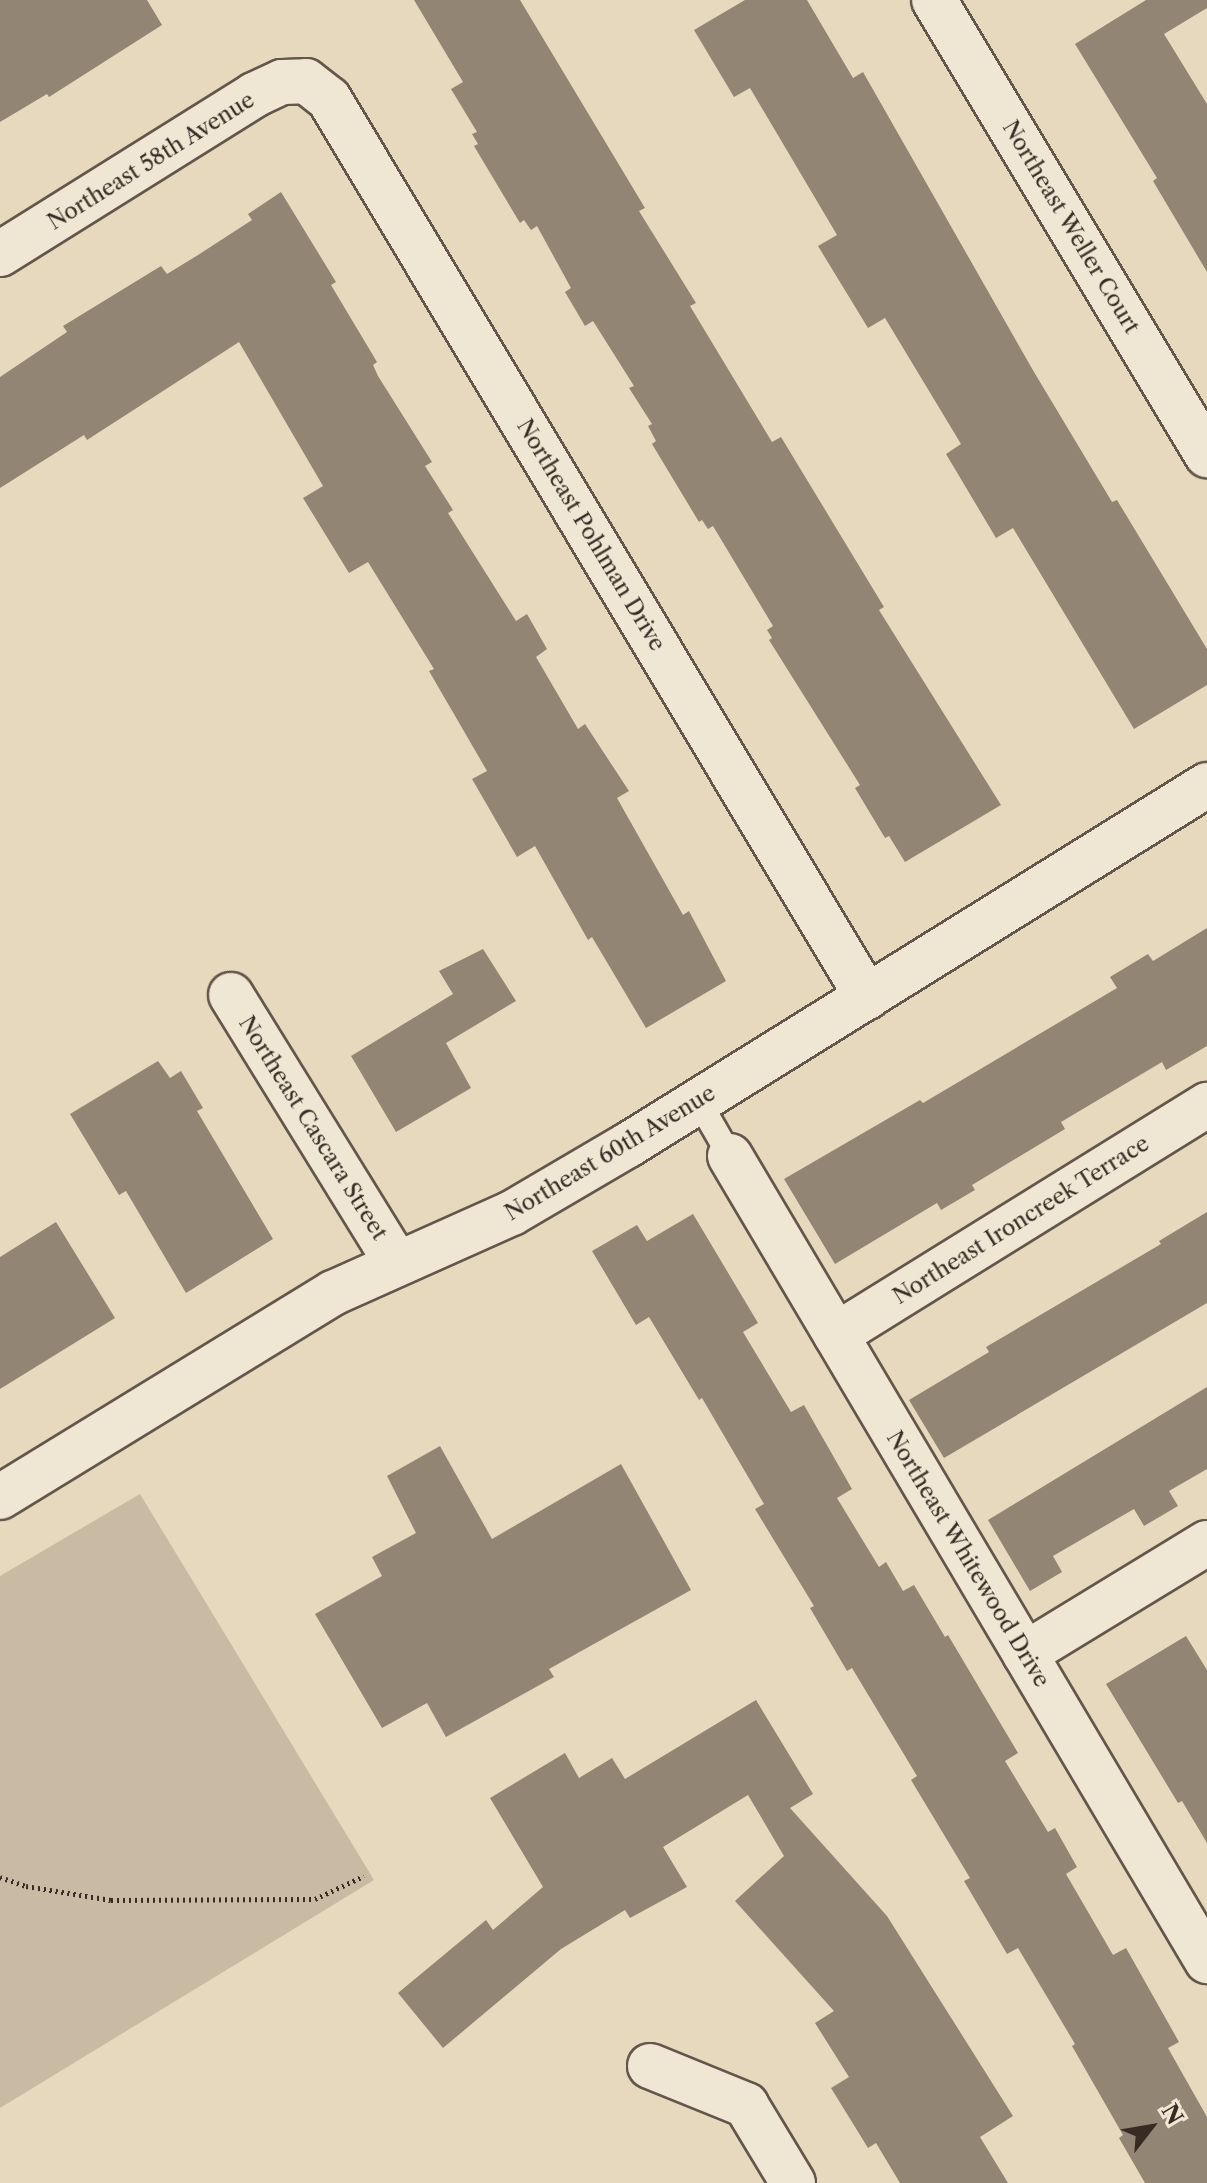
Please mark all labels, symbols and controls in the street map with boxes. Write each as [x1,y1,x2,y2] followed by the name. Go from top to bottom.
[42,86,260,236] street label: Northeast 58th Avenue
[997,115,1145,339] street label: Northeast Weller Court
[511,414,671,656] street label: Northeast Pohlman Drive
[233,1011,393,1245] street label: Northeast Cascara Street
[500,1080,720,1226] street label: Northeast 60th Avenue
[888,1130,1154,1310] street label: Northeast Ironcreek Terrace
[881,1426,1055,1692] street label: Northeast Whitewood Drive
[1111,2087,1191,2167] north arrow
[1156,2099,1188,2130] text: N

